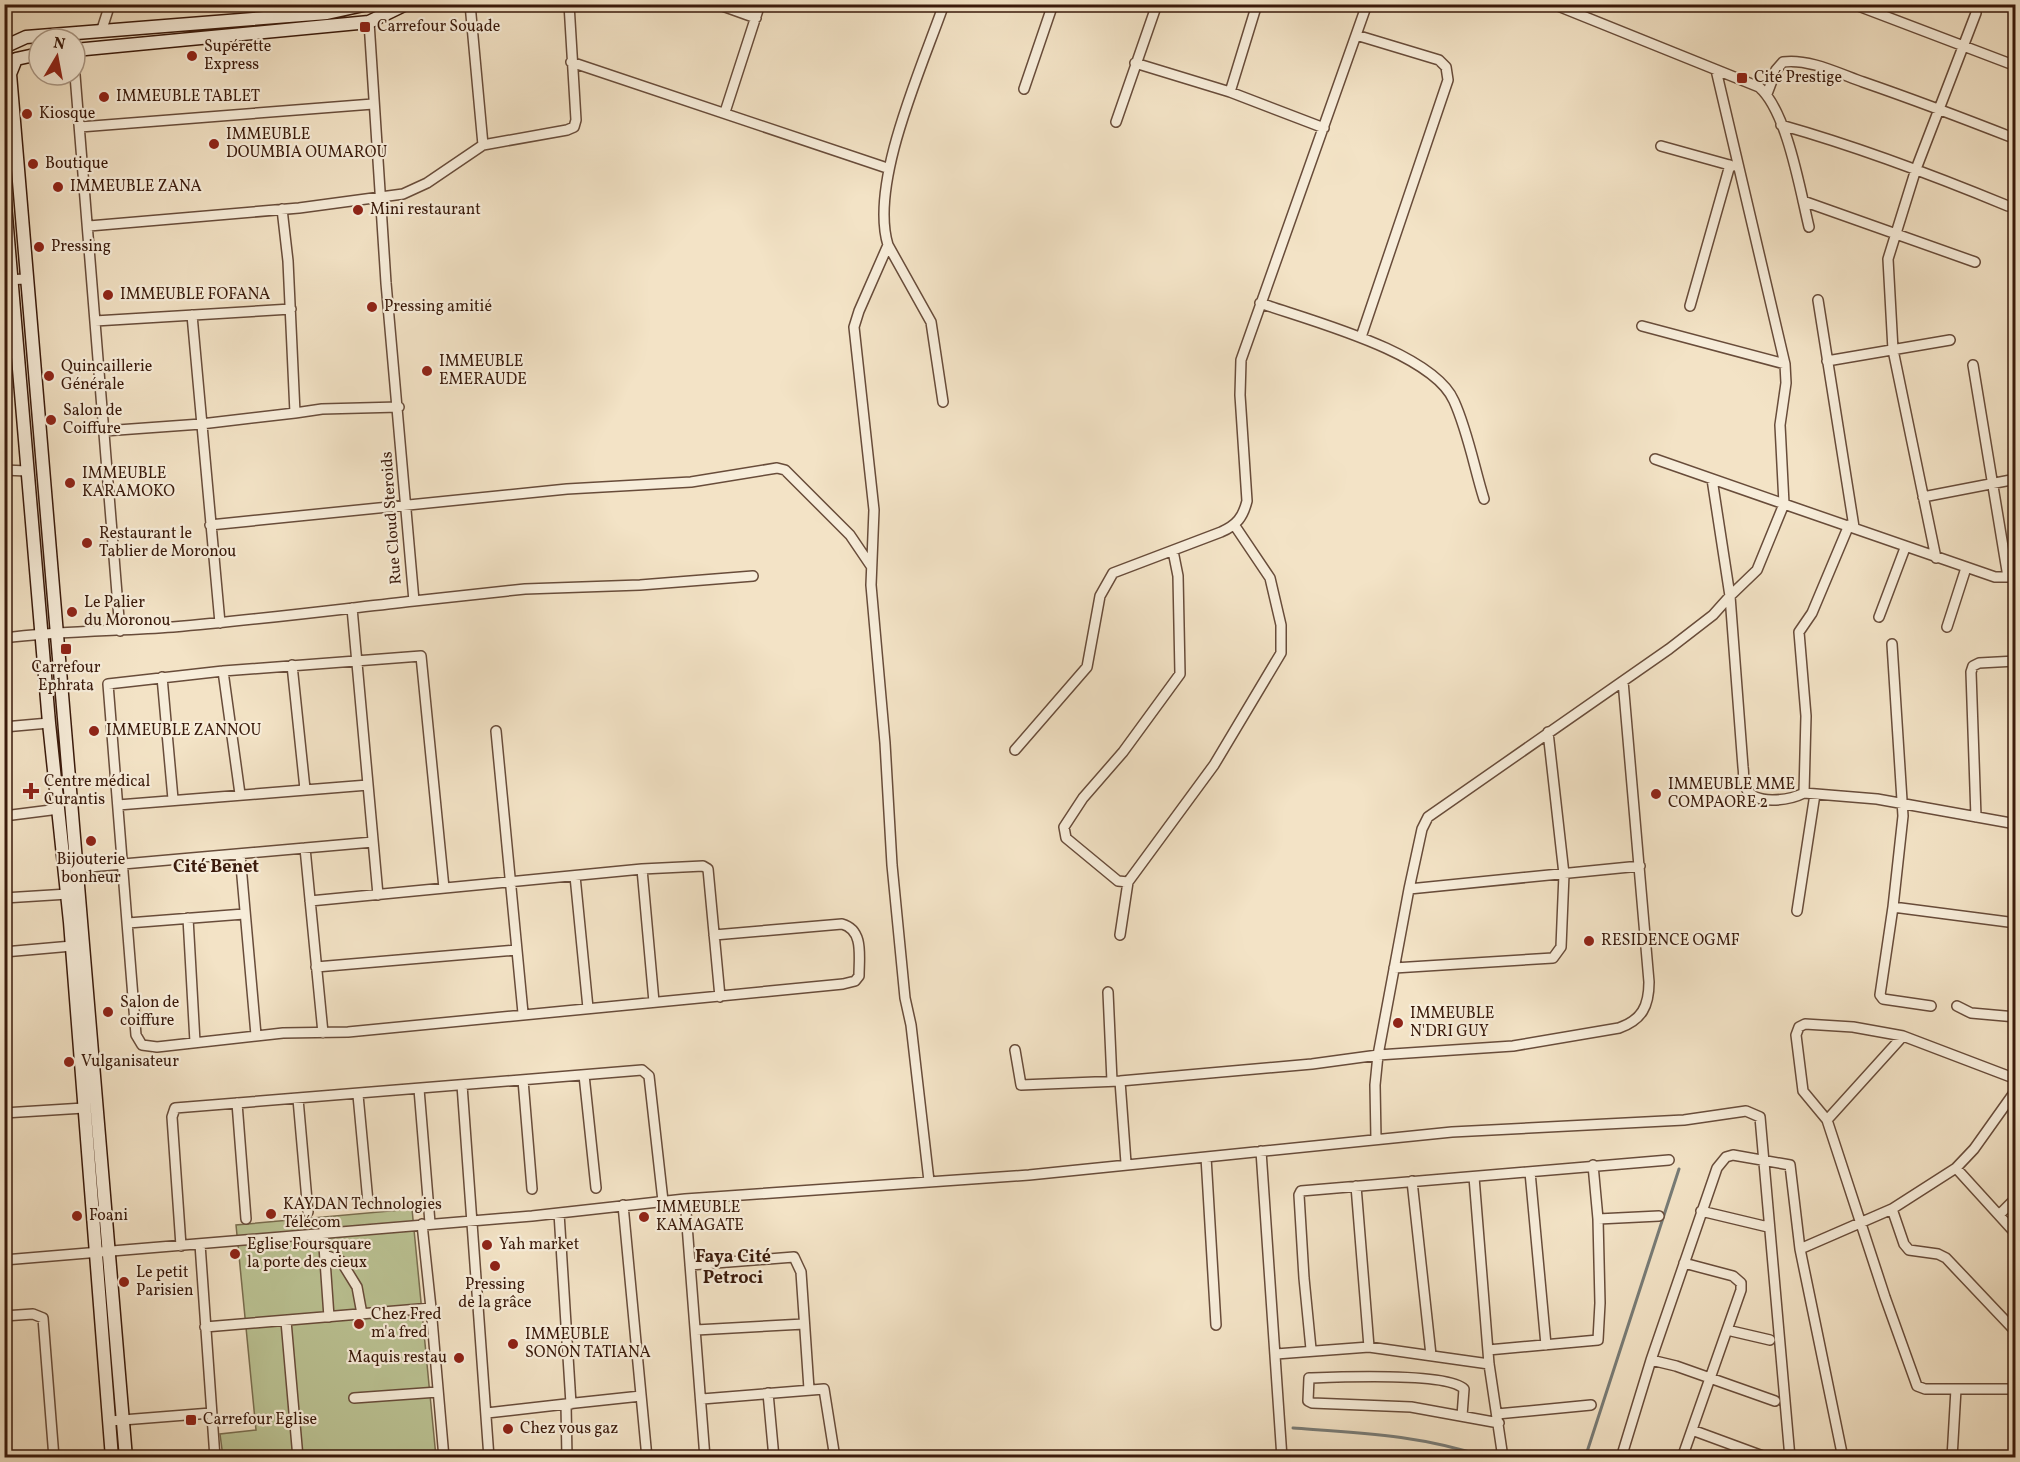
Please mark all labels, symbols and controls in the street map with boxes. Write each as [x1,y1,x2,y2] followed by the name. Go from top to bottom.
[377,16,500,38] place label: Carrefour Souade
[358,20,372,34] marker: Carrefour Souade
[27,27,87,87] north arrow
[52,32,67,56] text: N
[204,36,271,76] place label: Supérette Express
[185,49,199,63] marker: Supérette Express
[1754,67,1842,89] place label: Cité Prestige
[1735,71,1749,85] marker: Cité Prestige
[116,86,260,108] place label: IMMEUBLE TABLET
[97,90,111,104] marker: IMMEUBLE TABLET
[39,103,95,125] place label: Kiosque
[20,107,34,121] marker: Kiosque
[226,124,387,164] place label: IMMEUBLE DOUMBIA OUMAROU
[207,137,221,151] marker: IMMEUBLE DOUMBIA OUMAROU
[45,153,108,175] place label: Boutique
[26,157,40,171] marker: Boutique
[70,176,202,198] place label: IMMEUBLE ZANA
[51,180,65,194] marker: IMMEUBLE ZANA
[370,199,481,221] place label: Mini restaurant
[351,203,365,217] marker: Mini restaurant
[51,236,111,258] place label: Pressing
[32,240,46,254] marker: Pressing
[120,284,270,306] place label: IMMEUBLE FOFANA
[101,288,115,302] marker: IMMEUBLE FOFANA
[384,296,492,318] place label: Pressing amitié
[365,300,379,314] marker: Pressing amitié
[439,351,527,391] place label: IMMEUBLE EMERAUDE
[61,356,152,396] place label: Quincaillerie Générale
[420,364,434,378] marker: IMMEUBLE EMERAUDE
[42,369,56,383] marker: Quincaillerie Générale
[63,400,122,440] place label: Salon de Coiffure
[44,413,58,427] marker: Salon de Coiffure
[376,450,408,585] street label: Rue Cloud Steroids
[82,463,175,503] place label: IMMEUBLE KARAMOKO
[63,476,77,490] marker: IMMEUBLE KARAMOKO
[99,523,236,563] place label: Restaurant le Tablier de Moronou
[80,536,94,550] marker: Restaurant le Tablier de Moronou
[84,592,171,632] place label: Le Palier du Moronou
[65,605,79,619] marker: Le Palier du Moronou
[59,642,73,656] marker: Carrefour Ephrata
[31,657,101,697] place label: Carrefour Ephrata
[106,720,261,742] place label: IMMEUBLE ZANNOU
[87,724,101,738] marker: IMMEUBLE ZANNOU
[44,771,150,811] place label: Centre médical Curantis
[1668,774,1795,814] place label: IMMEUBLE MME COMPAORE 2
[22,782,40,800] marker: Centre médical Curantis
[1649,787,1663,801] marker: IMMEUBLE MME COMPAORE 2
[84,834,98,848] marker: Bijouterie bonheur
[57,849,125,889] place label: Bijouterie bonheur
[173,855,259,880] district label: Cité Benet
[1601,930,1740,952] place label: RESIDENCE OGMF
[1582,934,1596,948] marker: RESIDENCE OGMF
[120,992,179,1032] place label: Salon de coiffure
[1410,1003,1494,1043] place label: IMMEUBLE N'DRI GUY
[101,1005,115,1019] marker: Salon de coiffure
[1391,1016,1405,1030] marker: IMMEUBLE N'DRI GUY
[81,1051,179,1073] place label: Vulganisateur
[62,1055,76,1069] marker: Vulganisateur
[283,1194,442,1234] place label: KAYDAN Technologies Télécom
[656,1197,744,1237] place label: IMMEUBLE KAMAGATE
[89,1205,128,1227] place label: Foani
[264,1207,278,1221] marker: KAYDAN Technologies Télécom
[70,1209,84,1223] marker: Foani
[637,1210,651,1224] marker: IMMEUBLE KAMAGATE
[247,1234,371,1274] place label: Eglise Foursquare la porte des cieux
[499,1234,580,1256] place label: Yah market
[480,1238,494,1252] marker: Yah market
[695,1245,771,1291] district label: Faya Cité Petroci
[228,1247,242,1261] marker: Eglise Foursquare la porte des cieux
[488,1259,502,1273] marker: Pressing de la grâce
[136,1262,194,1302] place label: Le petit Parisien
[458,1274,532,1314] place label: Pressing de la grâce
[117,1275,131,1289] marker: Le petit Parisien
[371,1304,442,1344] place label: Chez Fred m'a fred
[352,1317,366,1331] marker: Chez Fred m'a fred
[525,1324,651,1364] place label: IMMEUBLE SONON TATIANA
[506,1337,520,1351] marker: IMMEUBLE SONON TATIANA
[348,1347,447,1369] place label: Maquis restau
[452,1351,466,1365] marker: Maquis restau
[203,1409,317,1431] place label: Carrefour Eglise
[184,1413,198,1427] marker: Carrefour Eglise
[520,1418,618,1440] place label: Chez vous gaz
[501,1422,515,1436] marker: Chez vous gaz

